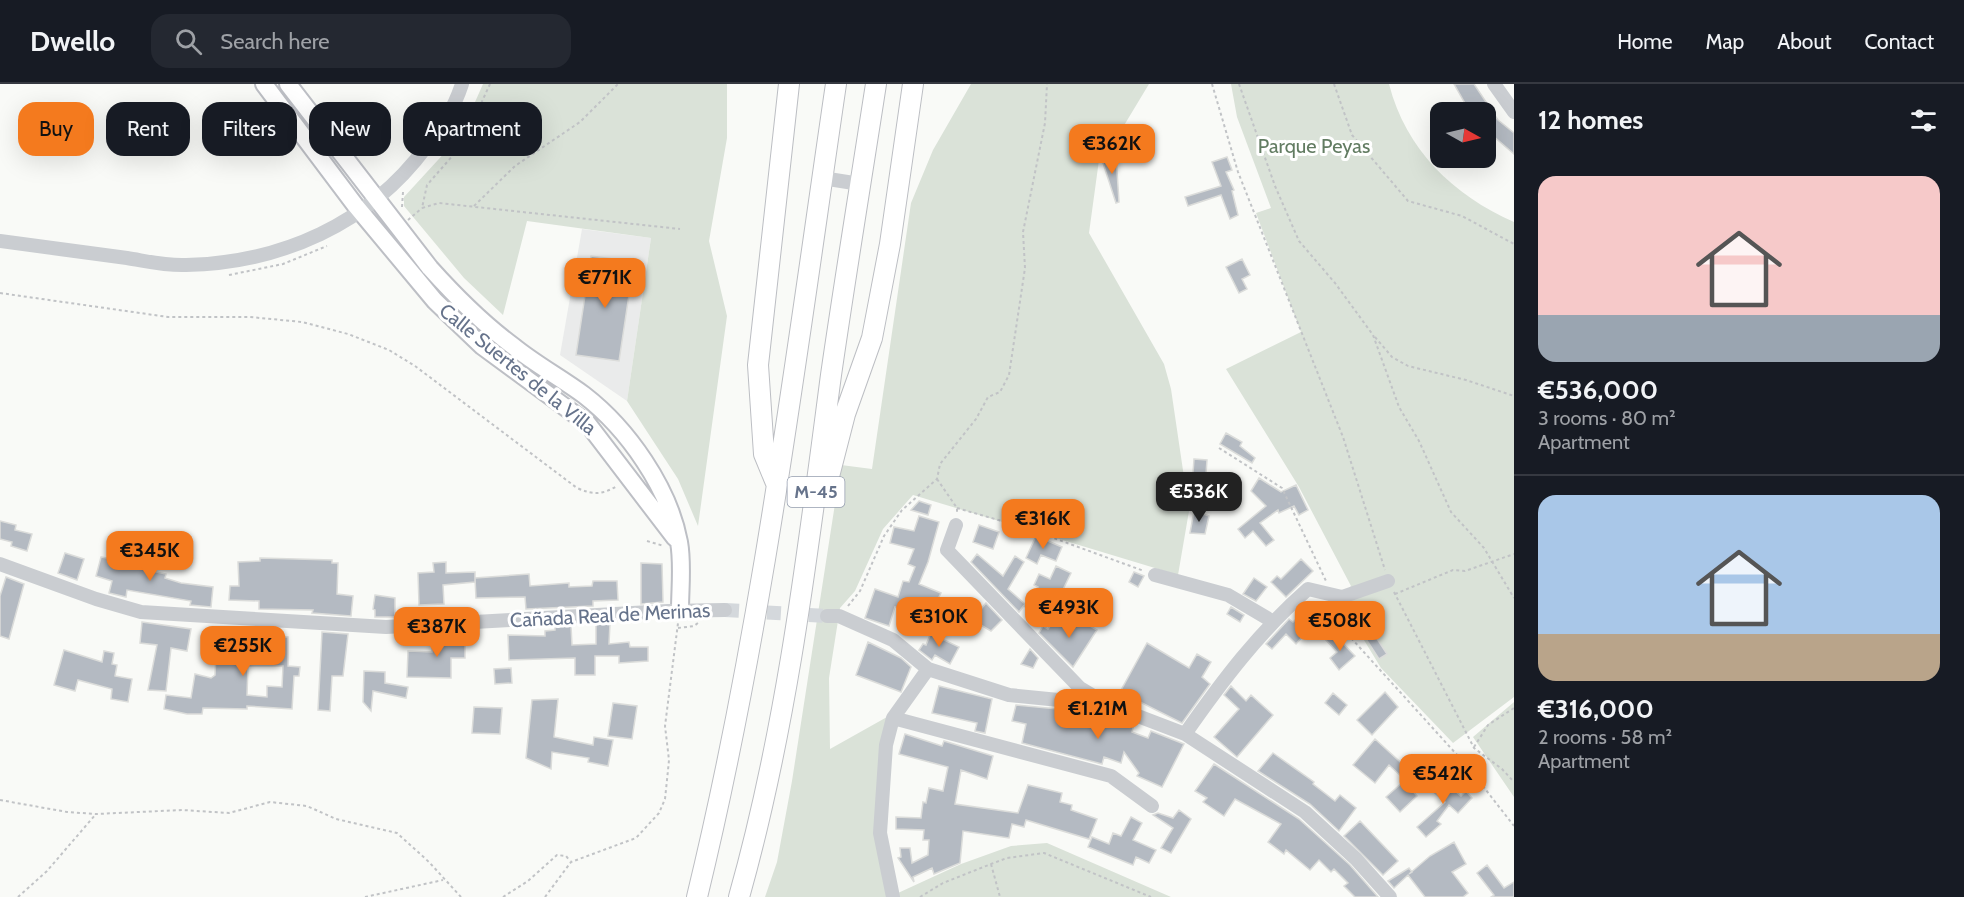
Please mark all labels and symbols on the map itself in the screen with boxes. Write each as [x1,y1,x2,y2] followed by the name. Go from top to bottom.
[1430,102,1496,168] north arrow
[1070,124,1154,175] pin: €362K
[1258,134,1370,158] park label: Parque Peyas
[563,258,647,309] pin: €771K
[435,298,602,440] street label: Calle Suertes de la Villa
[1157,472,1241,523] pin: €536K
[788,477,844,507] road number: M-45
[1001,499,1085,550] pin: €316K
[108,531,192,582] pin: €345K
[1027,588,1111,639] pin: €493K
[897,597,981,648] pin: €310K
[509,598,711,632] street label: Cañada Real de Merinas
[1298,601,1382,652] pin: €508K
[395,607,479,658] pin: €387K
[201,626,285,677] pin: €255K
[1049,689,1147,740] pin: €1.21M
[1401,754,1485,805] pin: €542K

